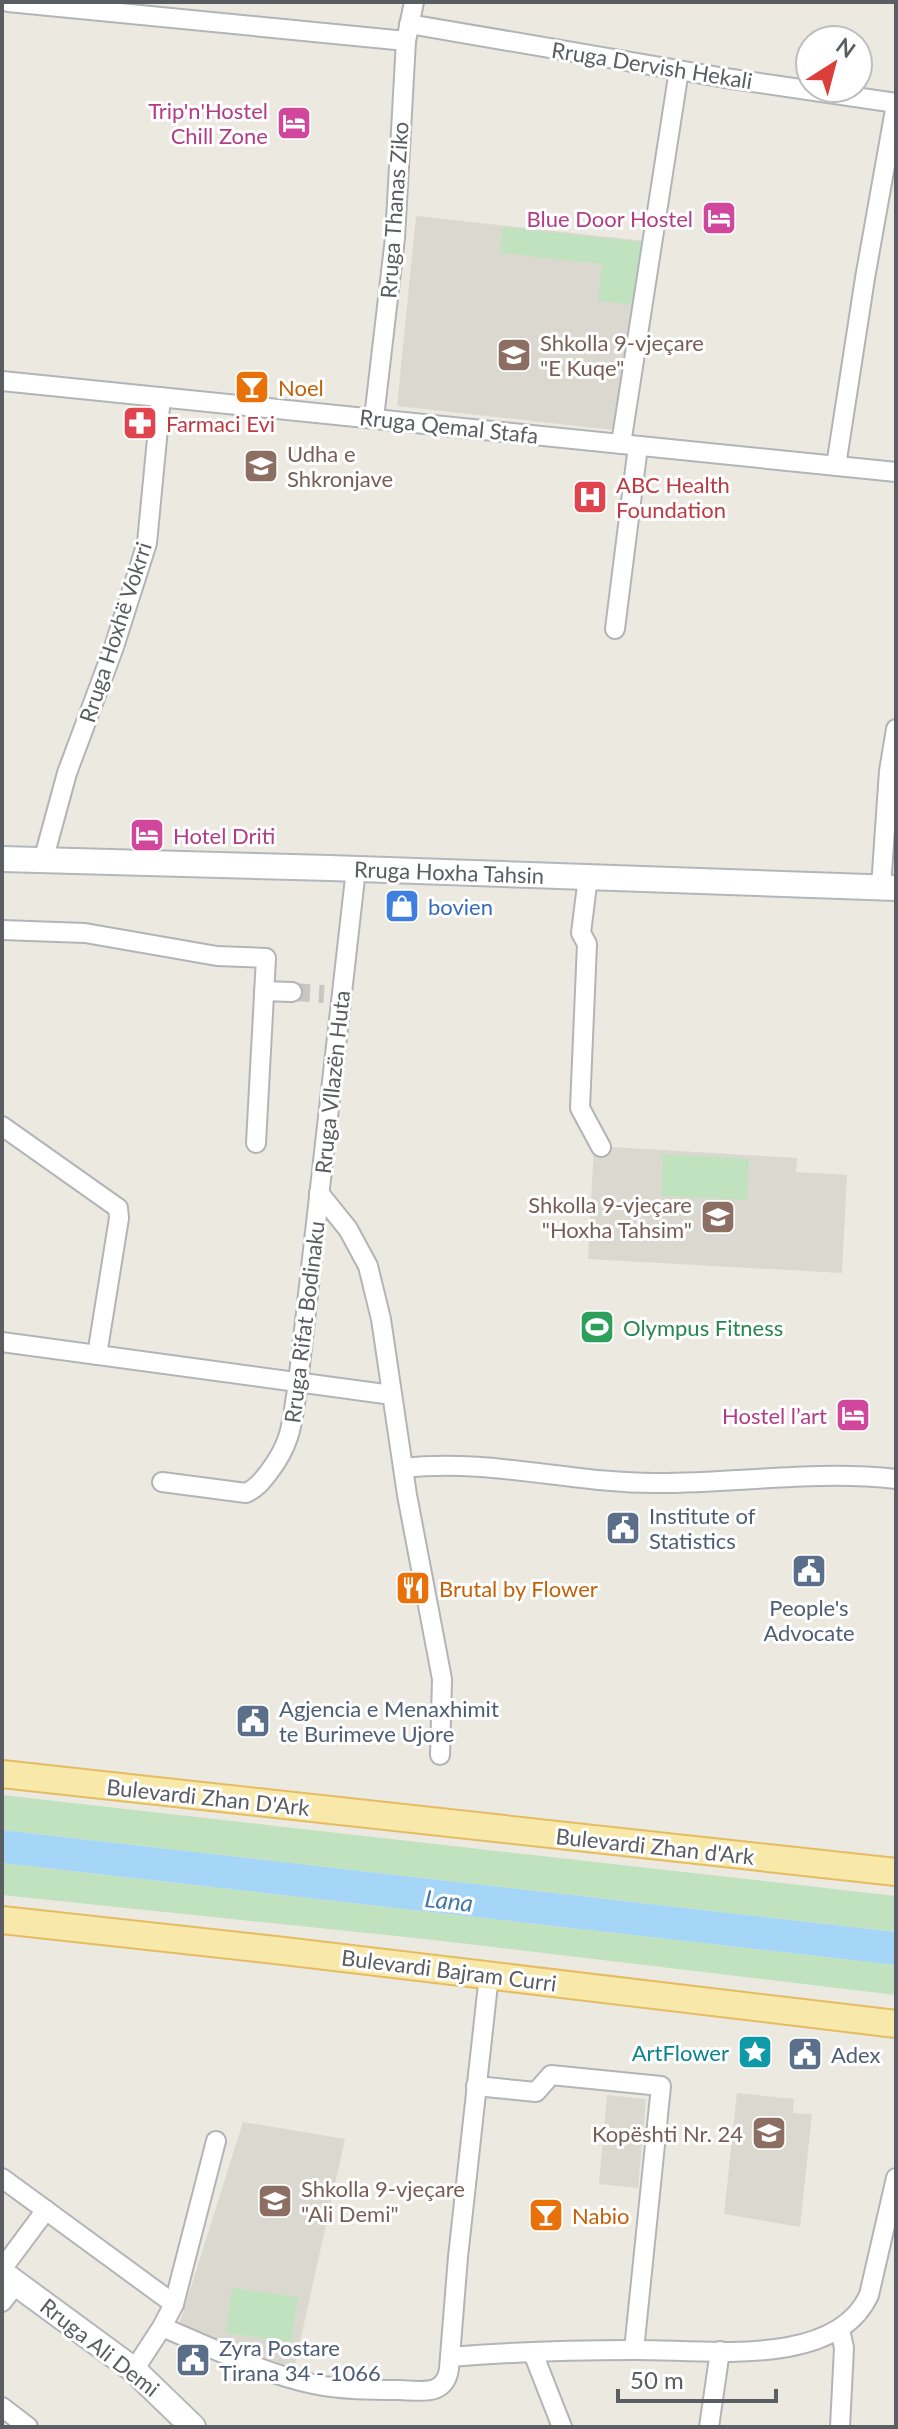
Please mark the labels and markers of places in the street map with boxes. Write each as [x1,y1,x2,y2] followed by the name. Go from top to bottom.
[148,97,268,149] place label: Trip'n'Hostel Chill Zone
[275,104,313,142] hotel icon: Trip'n'Hostel Chill Zone
[700,199,738,237] hotel icon: Blue Door Hostel
[526,205,693,232] place label: Blue Door Hostel
[540,329,704,381] place label: Shkolla 9-vjeçare "E Kuqe"
[495,336,533,374] school or university icon: Shkolla 9-vjeçare "E Kuqe"
[233,368,271,406] bar icon: Noel
[278,374,324,401] place label: Noel
[121,404,159,442] pharmacy icon: Farmaci Evi
[166,410,275,437] place label: Farmaci Evi
[287,440,393,492] place label: Udha e Shkronjave
[242,447,280,485] school or university icon: Udha e Shkronjave
[616,471,730,523] place label: ABC Health Foundation
[571,478,609,516] hospital icon: ABC Health Foundation
[128,816,166,854] hotel icon: Hotel Driti
[173,822,275,849] place label: Hotel Driti
[383,887,421,925] shop icon: bovien
[428,893,493,920] place label: bovien
[528,1191,692,1243] place label: Shkolla 9-vjeçare "Hoxha Tahsim"
[699,1198,737,1236] school or university icon: Shkolla 9-vjeçare "Hoxha Tahsim"
[578,1308,616,1346] sports icon: Olympus Fitness
[623,1314,783,1341] place label: Olympus Fitness
[834,1396,872,1434] hotel icon: Hostel l’art
[722,1402,827,1429] place label: Hostel l’art
[649,1502,756,1554] place label: Institute of Statistics
[604,1509,642,1547] public building icon: Institute of Statistics
[790,1552,828,1590] public building icon: People's Advocate
[394,1569,432,1607] restaurant icon: Brutal by Flower
[439,1575,598,1602] place label: Brutal by Flower
[763,1594,855,1646] place label: People's Advocate
[279,1695,499,1747] place label: Agjencia e Menaxhimit te Burimeve Ujore
[234,1702,272,1740] public building icon: Agjencia e Menaxhimit te Burimeve Ujore
[736,2033,774,2071] place icon: ArtFlower
[786,2035,824,2073] public building icon: Adex
[632,2039,729,2066] place label: ArtFlower
[831,2041,880,2068] place label: Adex
[750,2114,788,2152] school or university icon: Kopështi Nr. 24
[592,2120,743,2147] place label: Kopështi Nr. 24
[301,2175,465,2227] place label: Shkolla 9-vjeçare "Ali Demi"
[256,2182,294,2220] school or university icon: Shkolla 9-vjeçare "Ali Demi"
[527,2196,565,2234] bar icon: Nabio
[572,2202,629,2229] place label: Nabio
[219,2334,381,2386] place label: Zyra Postare Tirana 34 - 1066
[174,2341,212,2379] public building icon: Zyra Postare Tirana 34 - 1066

